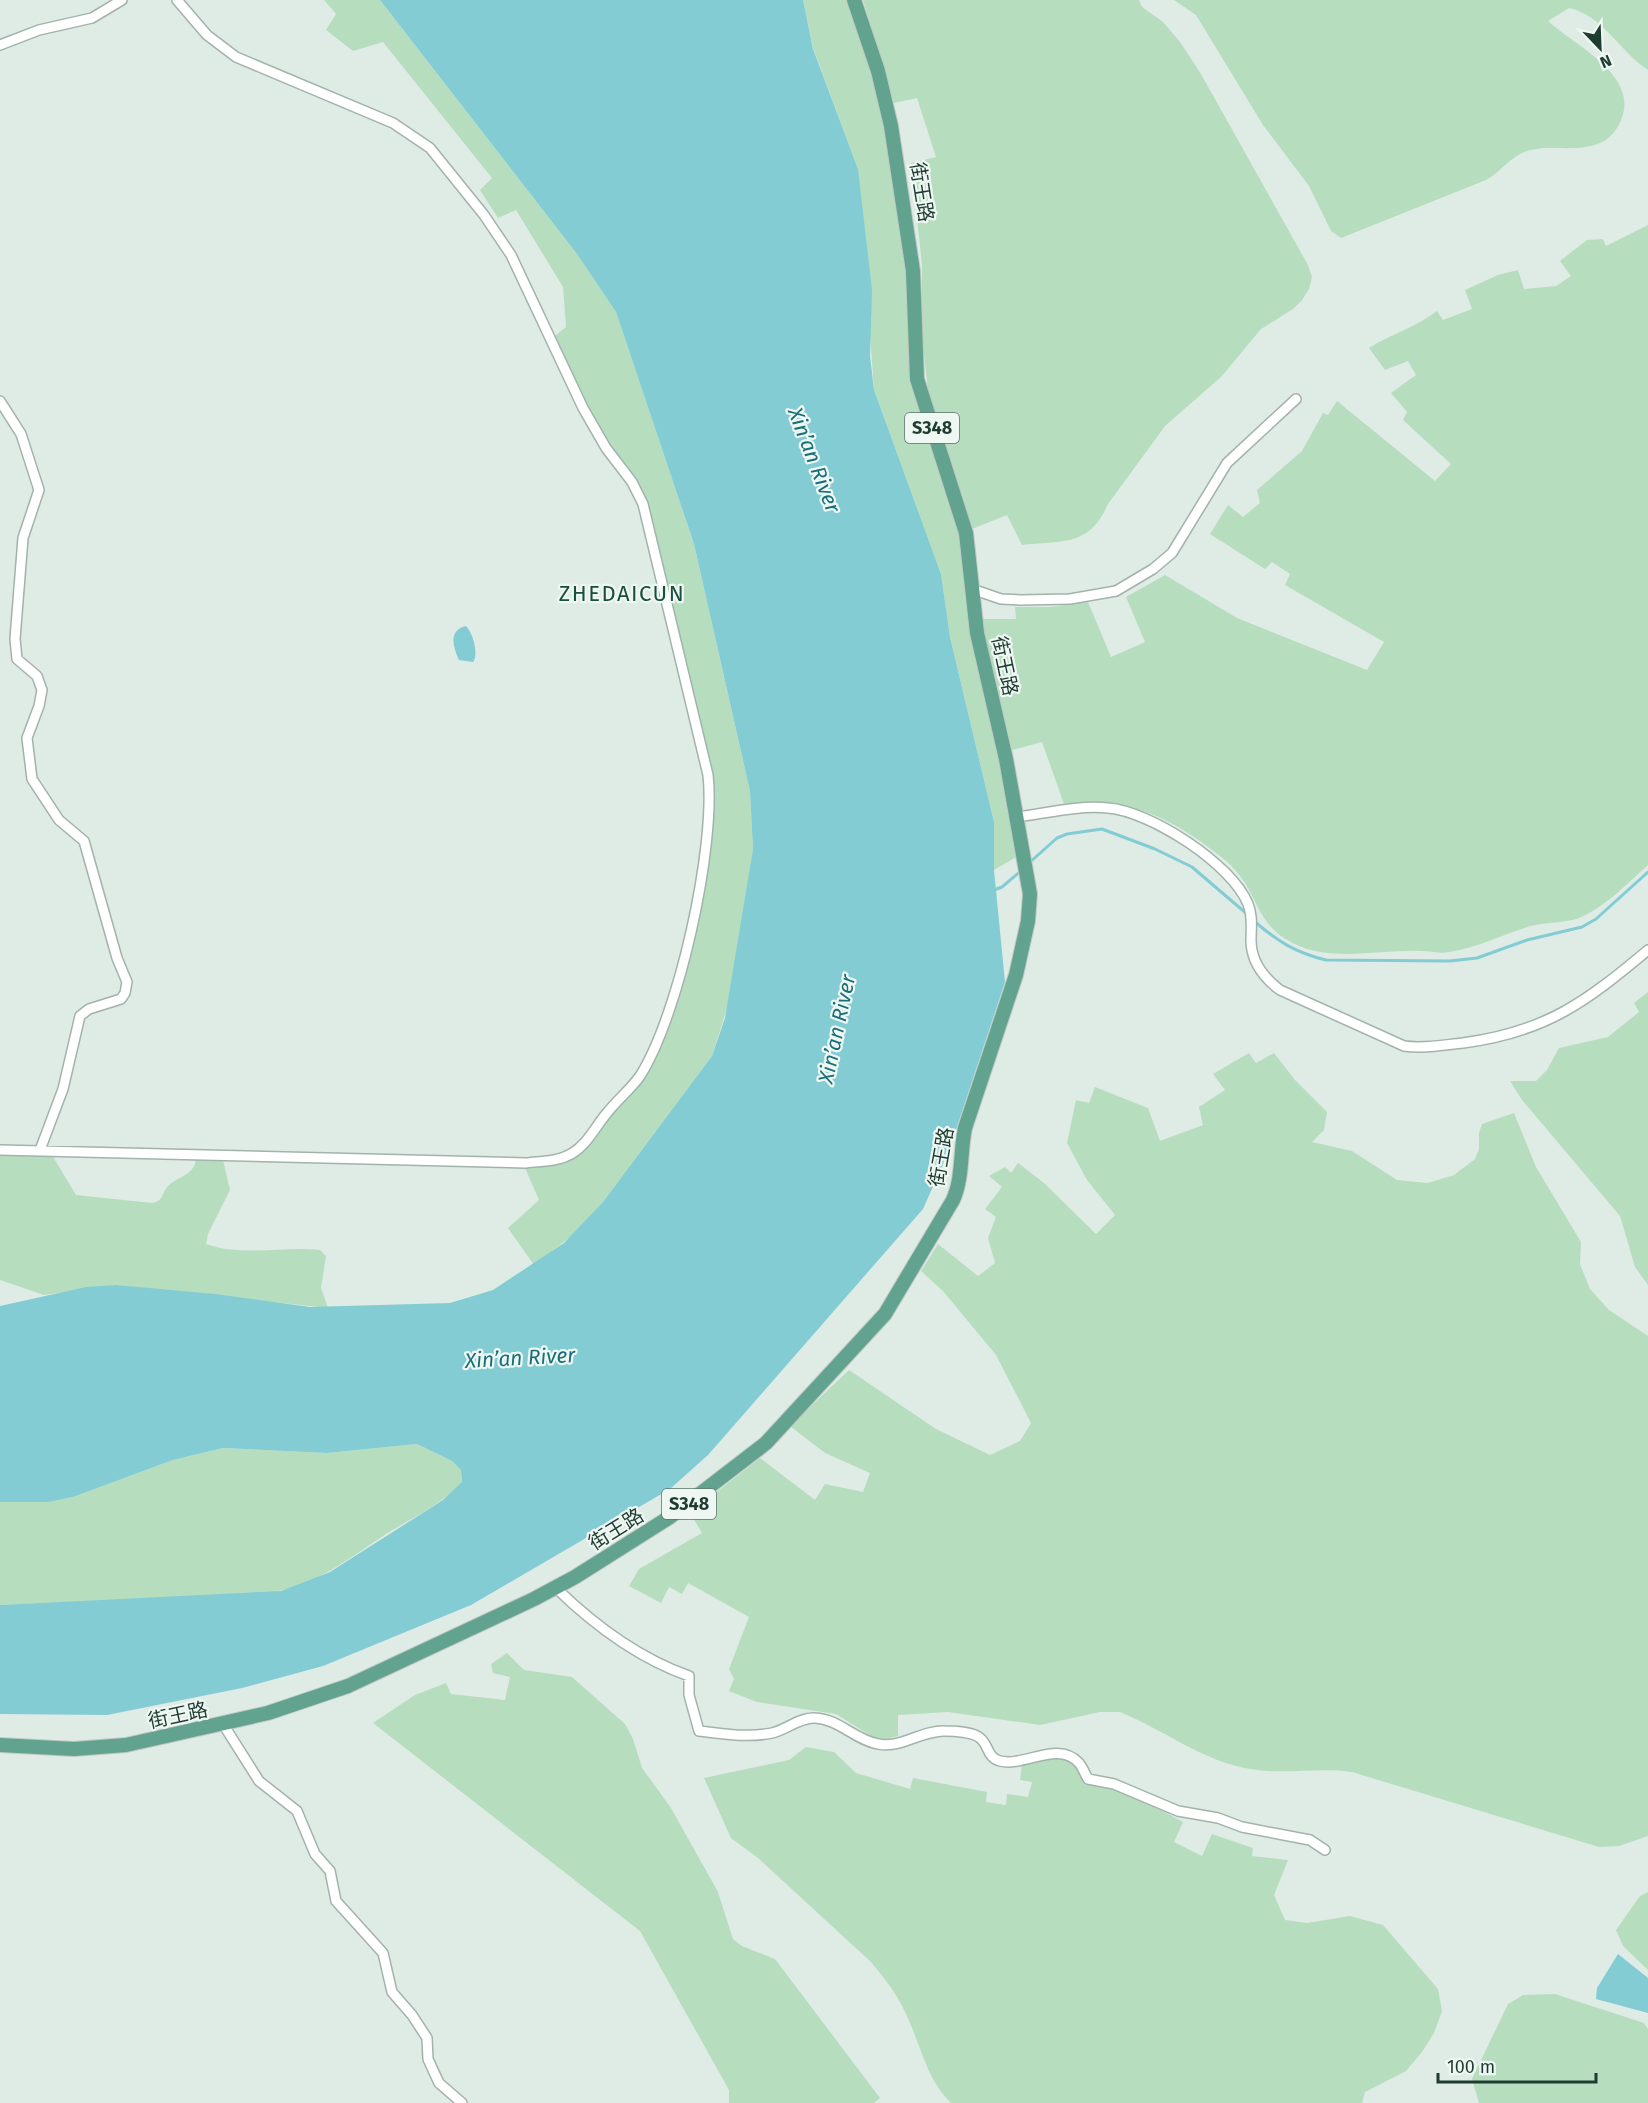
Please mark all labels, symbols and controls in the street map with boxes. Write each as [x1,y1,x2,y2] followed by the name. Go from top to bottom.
[1570,18,1630,78] north arrow
[1597,51,1614,72] text: N
[905,160,939,224] street label: 街王路
[782,403,846,517] water label: Xin’an River
[905,413,959,443] road number: S348
[559,580,685,607] district label: ZHEDAICUN
[987,634,1023,698] street label: 街王路
[813,971,861,1087] water label: Xin’an River
[924,1125,958,1189] street label: 街王路
[463,1342,577,1374] water label: Xin’an River
[662,1489,716,1519] road number: S348
[584,1503,648,1555] street label: 街王路
[146,1697,210,1733] street label: 街王路
[1438,2046,1596,2084] scale bar
[1447,2056,1495,2078] text: 100 m

